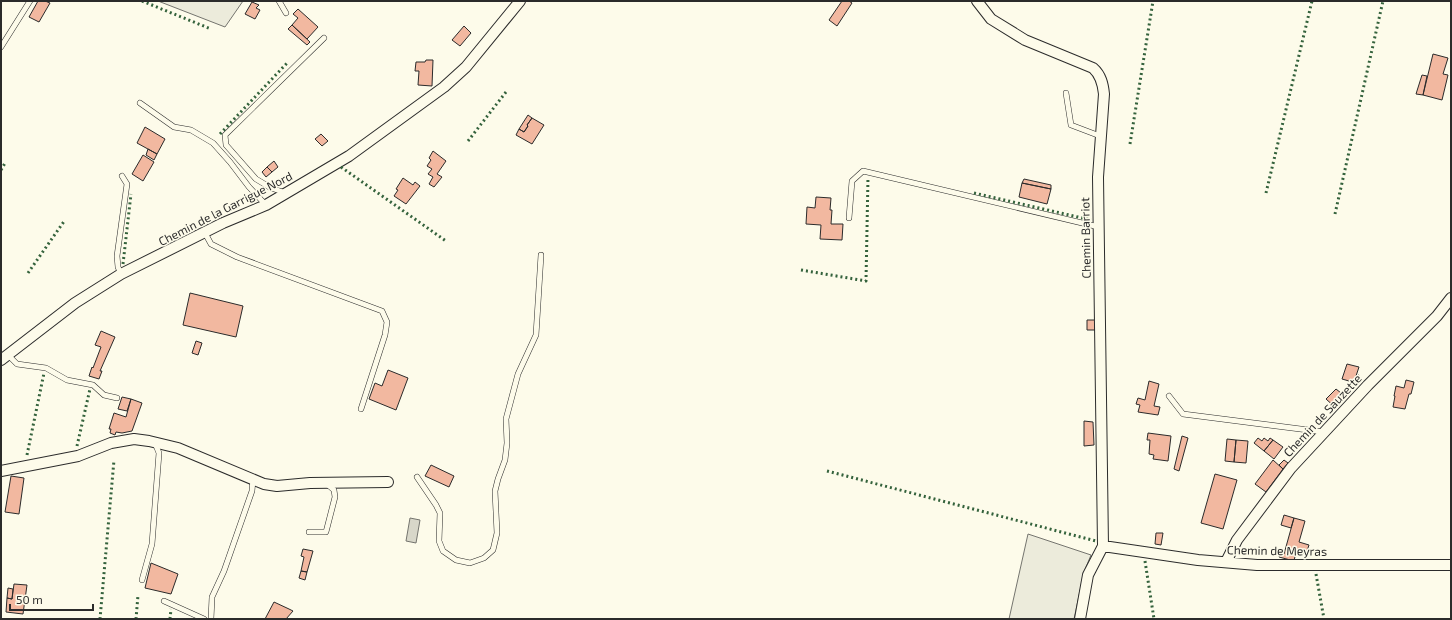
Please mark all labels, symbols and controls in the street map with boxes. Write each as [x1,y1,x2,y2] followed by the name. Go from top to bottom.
[156,168,294,248] street label: Chemin de la Garrigue Nord
[1077,197,1093,279] street label: Chemin Barriot
[1280,371,1364,459] street label: Chemin de Sauzette
[1227,542,1327,558] street label: Chemin de Meyras
[10,586,93,612] scale bar
[16,592,43,606] text: 50 m

